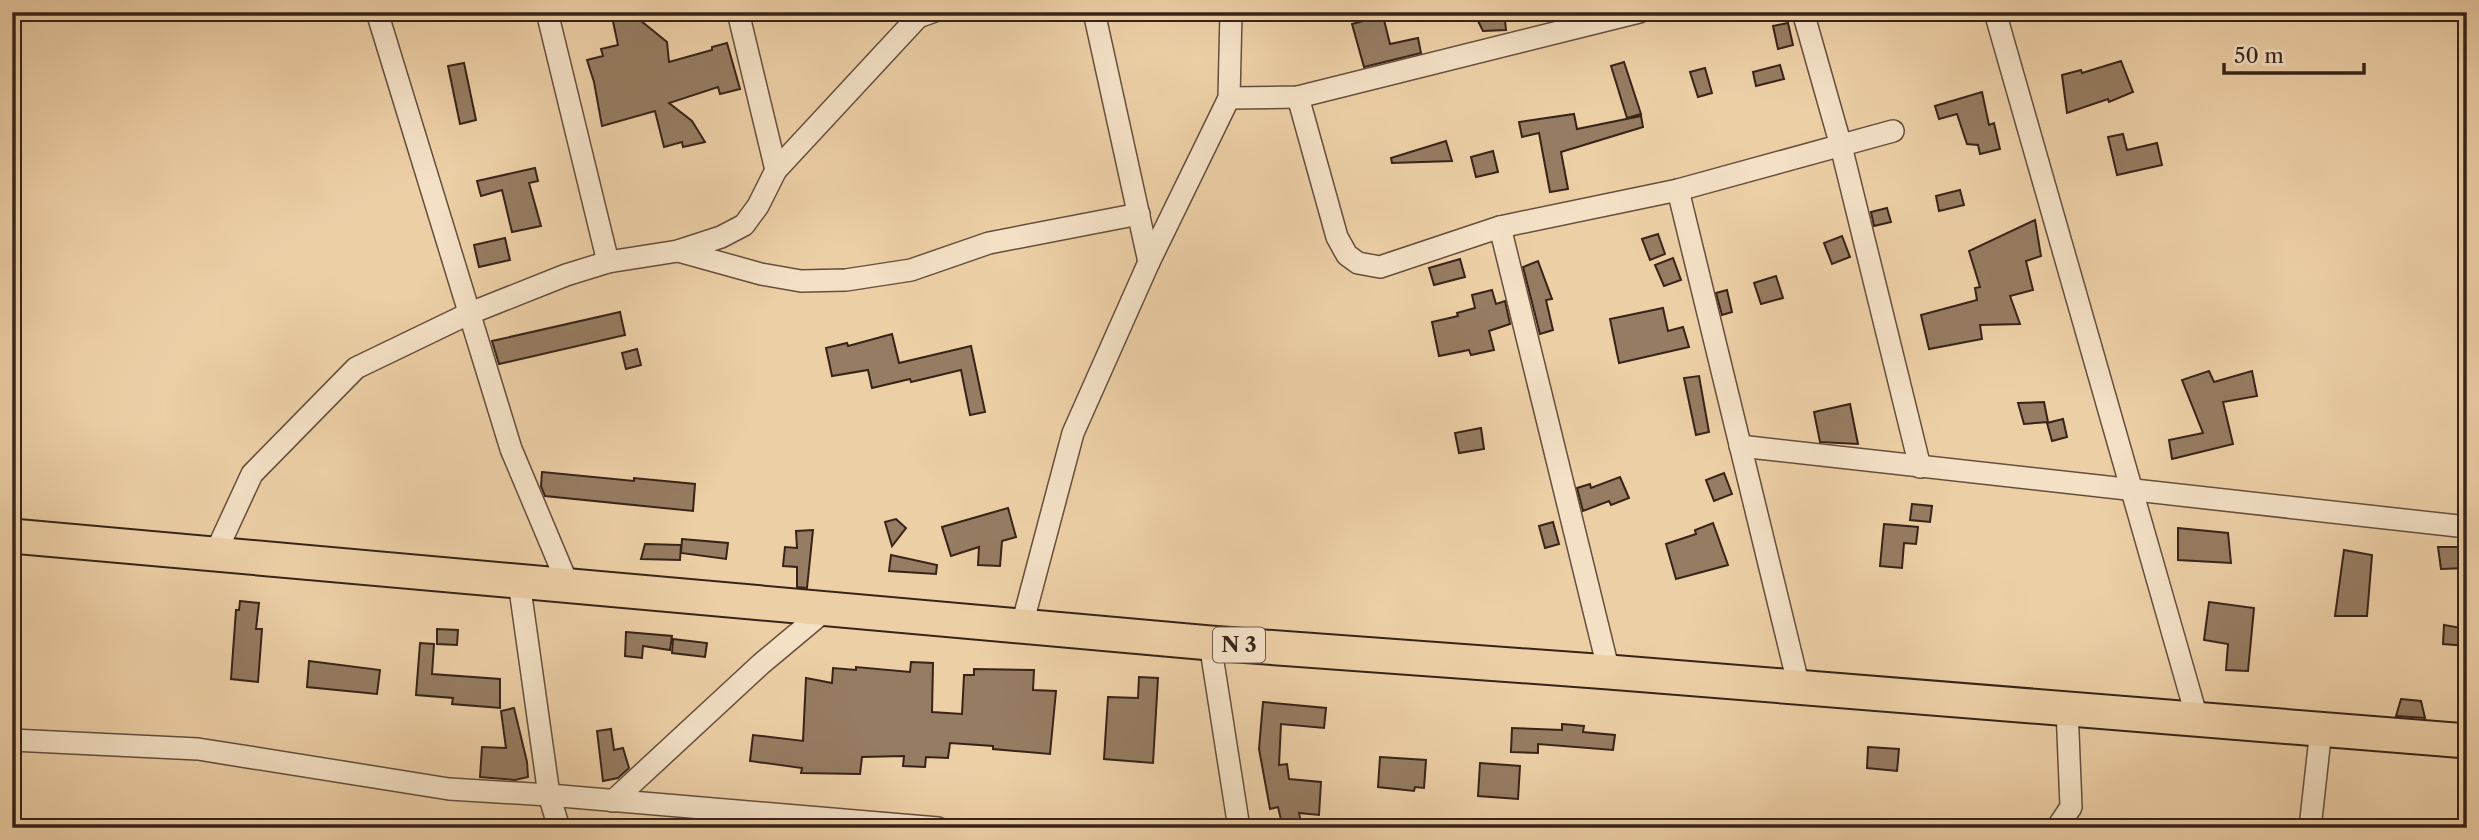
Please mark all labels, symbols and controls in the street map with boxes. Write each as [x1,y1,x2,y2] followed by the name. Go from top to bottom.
[2224,32,2364,76] scale bar
[2234,43,2284,68] text: 50 m
[1213,628,1265,662] road number: N 3

